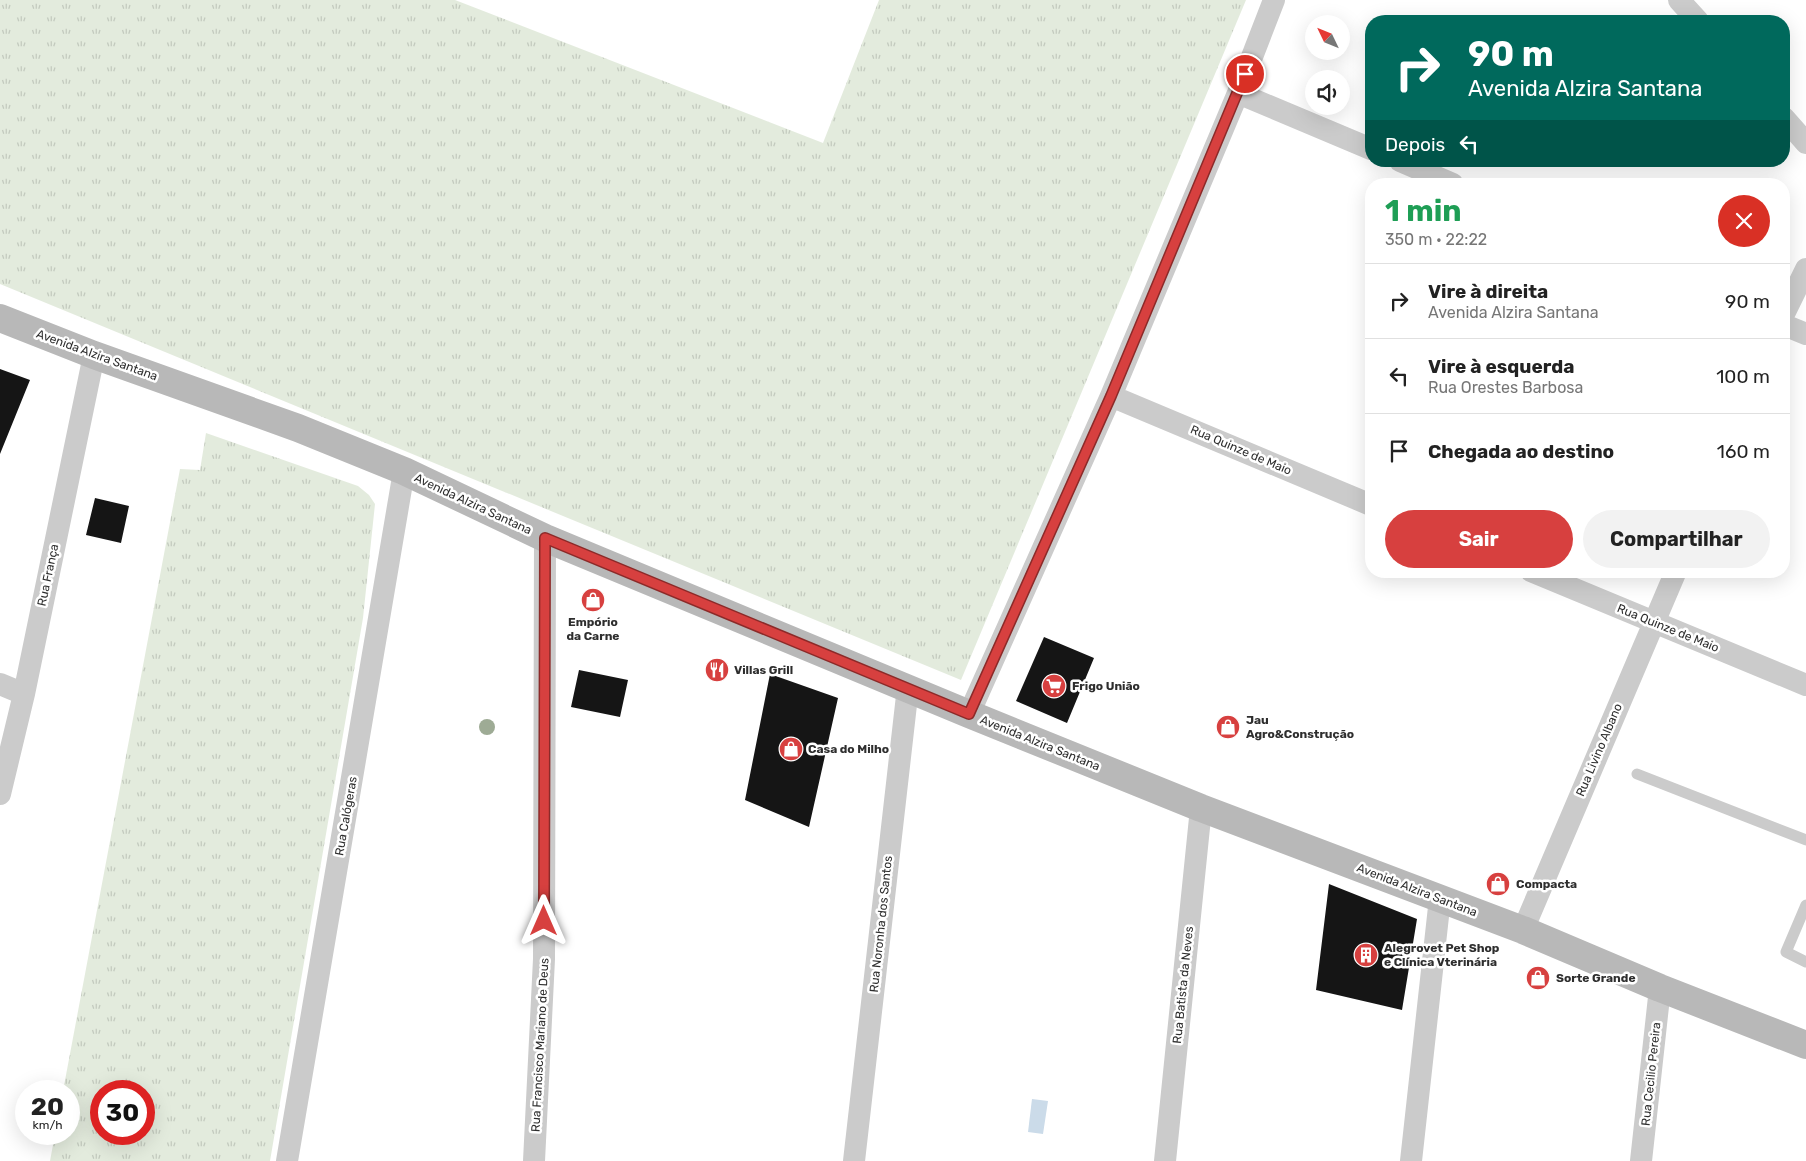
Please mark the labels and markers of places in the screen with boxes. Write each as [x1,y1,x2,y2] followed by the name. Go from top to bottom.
[1224,53,1266,95] pin
[580,587,606,613] shop icon: Empório da Carne
[566,615,620,643] place label: Empório da Carne
[704,657,730,683] restaurant icon: Villas Grill
[734,663,793,677] place label: Villas Grill
[1041,673,1067,699] supermarket icon: Frigo União
[1072,679,1140,693] place label: Frigo União
[1246,713,1354,741] place label: Jau Agro&Construção
[1215,714,1241,740] shop icon: Jau Agro&Construção
[778,736,804,762] shop icon: Casa do Milho
[808,742,889,756] place label: Casa do Milho
[1485,871,1511,897] shop icon: Compacta
[1516,877,1577,891] place label: Compacta
[1384,941,1500,969] place label: Alegrovet Pet Shop e Clínica Vterinária
[1353,942,1379,968] building icon: Alegrovet Pet Shop e Clínica Vterinária
[1525,965,1551,991] shop icon: Sorte Grande
[1556,971,1636,985] place label: Sorte Grande

